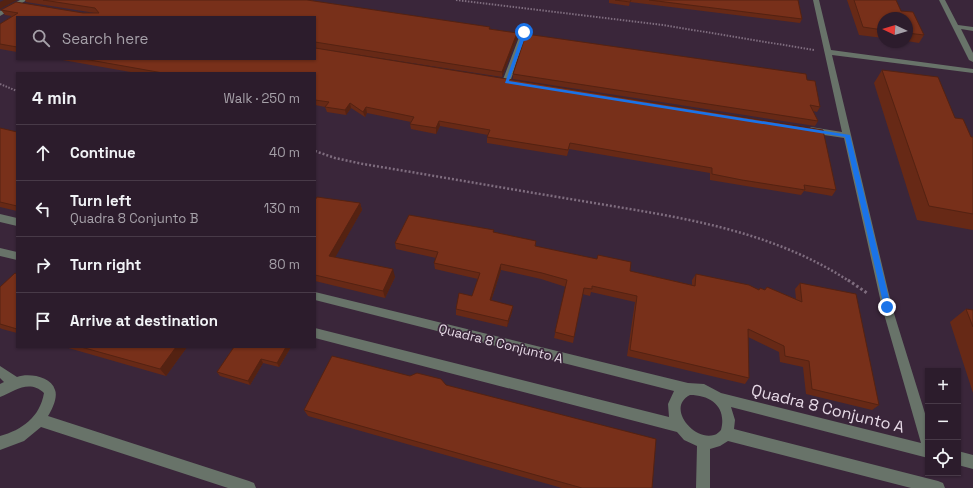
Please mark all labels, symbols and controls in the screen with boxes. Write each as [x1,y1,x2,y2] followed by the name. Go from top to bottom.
[877,12,913,48] north arrow
[16,16,316,60] search box
[515,23,533,41] route start
[30,27,52,49] icon: search
[62,29,148,48] text: Search here
[32,87,77,109] text: 4 min
[224,90,300,107] text: Walk · 250 m
[32,142,54,164] icon: ahead
[70,143,136,162] text: Continue
[269,144,300,161] text: 40 m
[70,191,132,210] text: Turn left
[32,198,54,220] icon: left
[264,200,300,217] text: 130 m
[70,210,198,227] text: Quadra 8 Conjunto B
[32,254,54,276] icon: right
[70,255,141,274] text: Turn right
[269,256,300,273] text: 80 m
[878,298,896,316] route end
[32,310,54,332] icon: arrive
[70,311,218,330] text: Arrive at destination
[437,320,565,367] street label: Quadra 8 Conjunto A
[925,368,961,476] map controls
[925,368,961,404] button: +
[749,379,907,438] street label: Quadra 8 Conjunto A
[925,404,961,440] button: −
[925,440,961,476] button: locate

